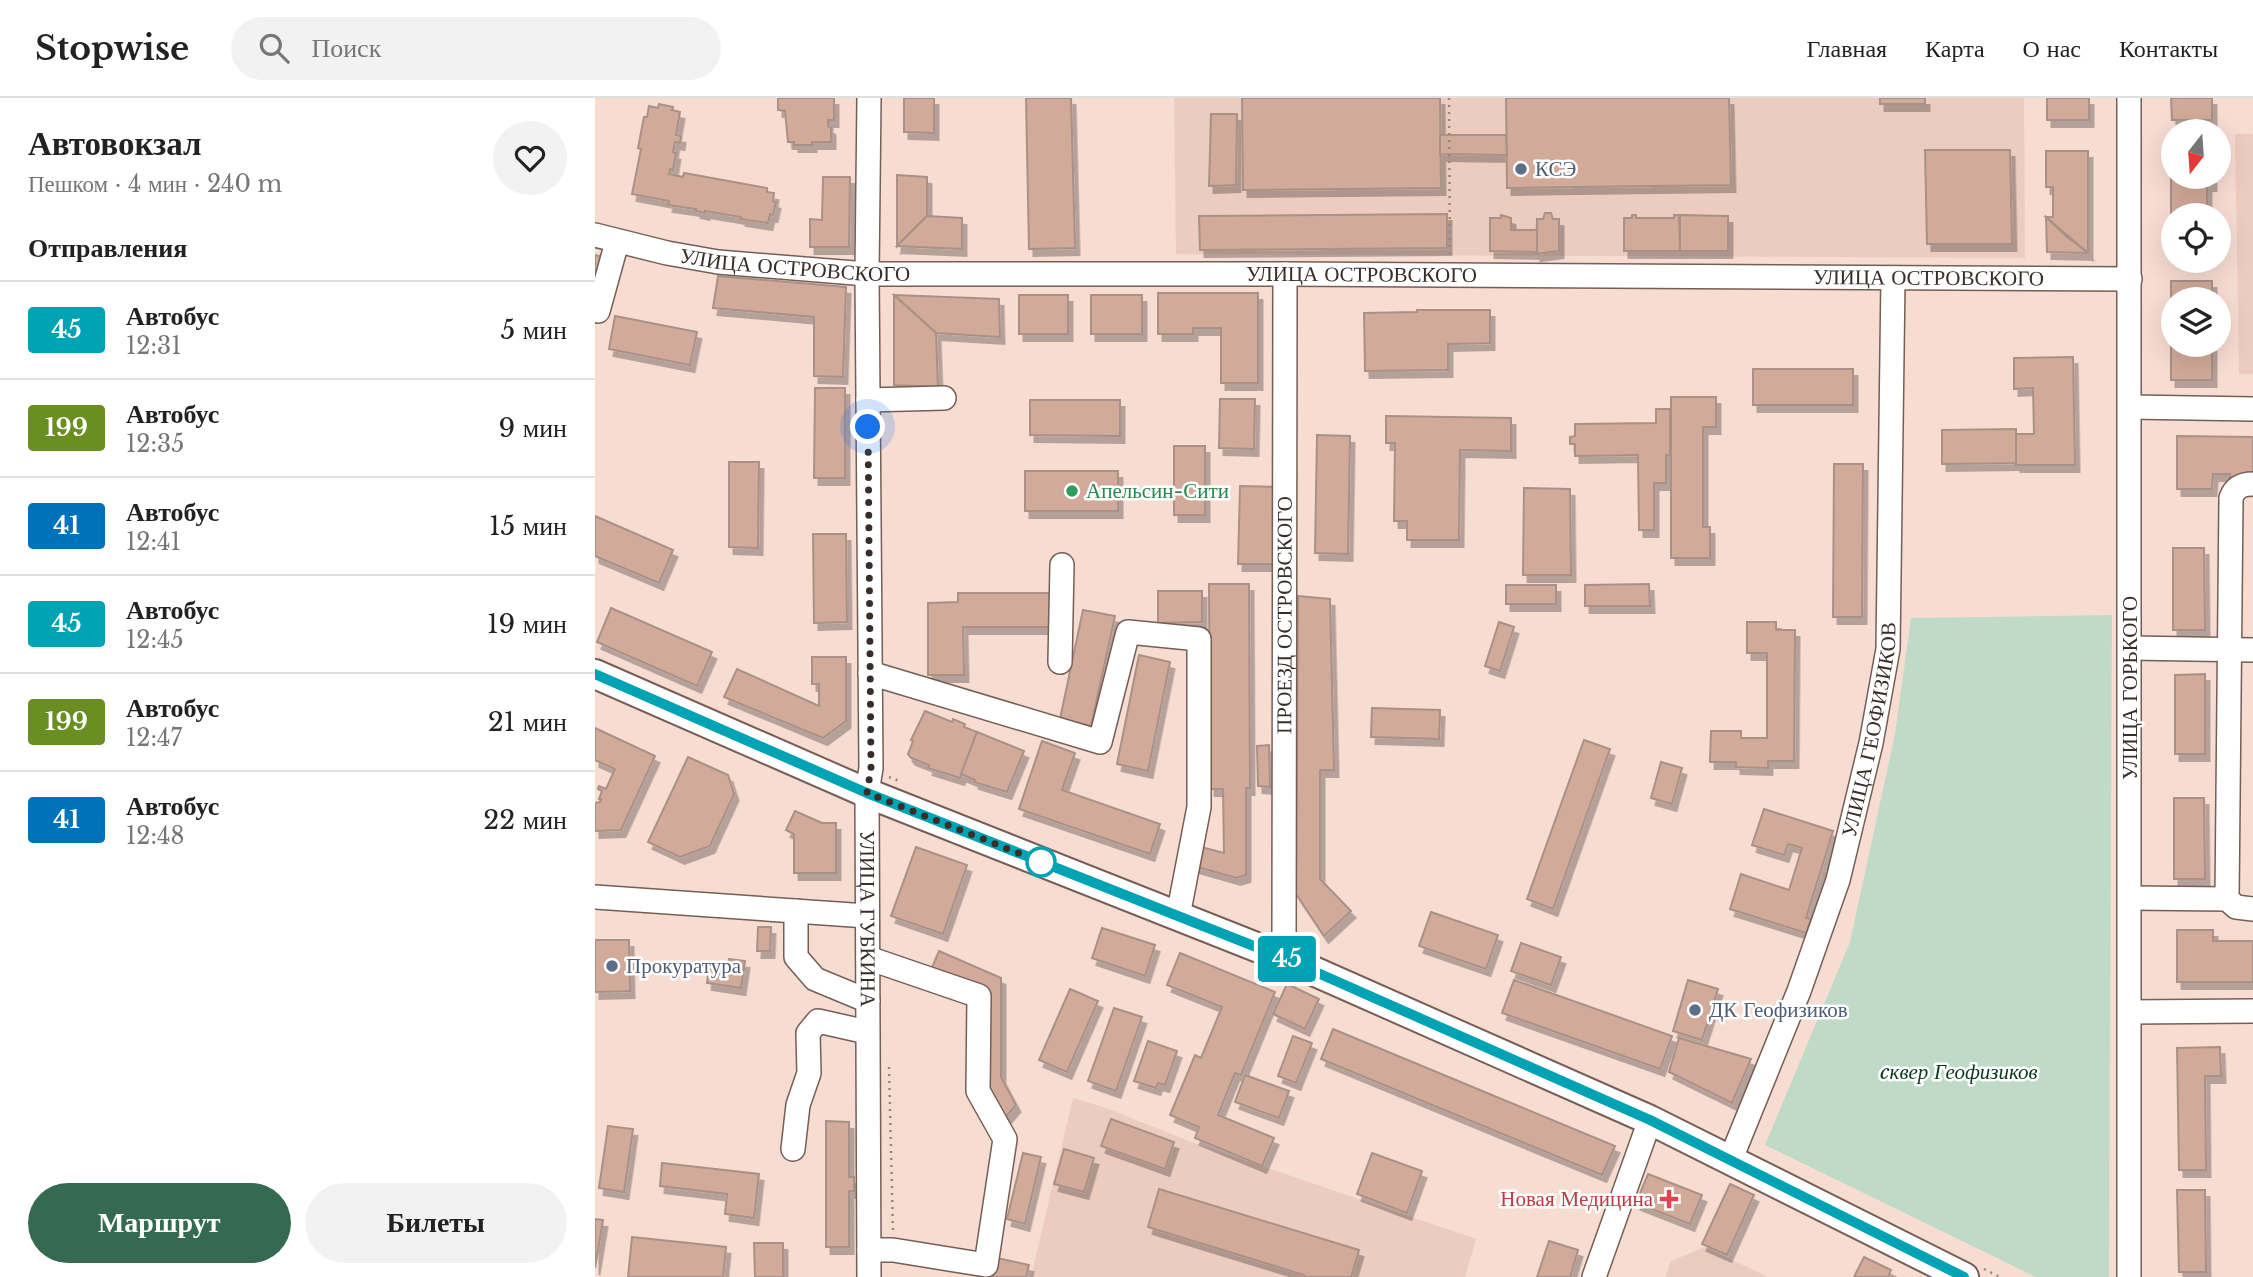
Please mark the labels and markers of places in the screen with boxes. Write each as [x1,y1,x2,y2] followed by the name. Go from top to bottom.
[1535,156,1576,182] place label: КСЭ
[1513,161,1529,177] marker: КСЭ
[1086,478,1229,504] place label: Апельсин-Сити
[1064,483,1080,499] marker: Апельсин-Сити
[1026,847,1056,877] unlabelled marker
[626,953,742,979] place label: Прокуратура
[604,958,620,974] marker: Прокуратура
[1709,997,1848,1023] place label: ДК Геофизиков
[1687,1002,1703,1018] marker: ДК Геофизиков
[1500,1186,1654,1212] place label: Новая Медицина
[1659,1189,1679,1209] marker: Новая Медицина

